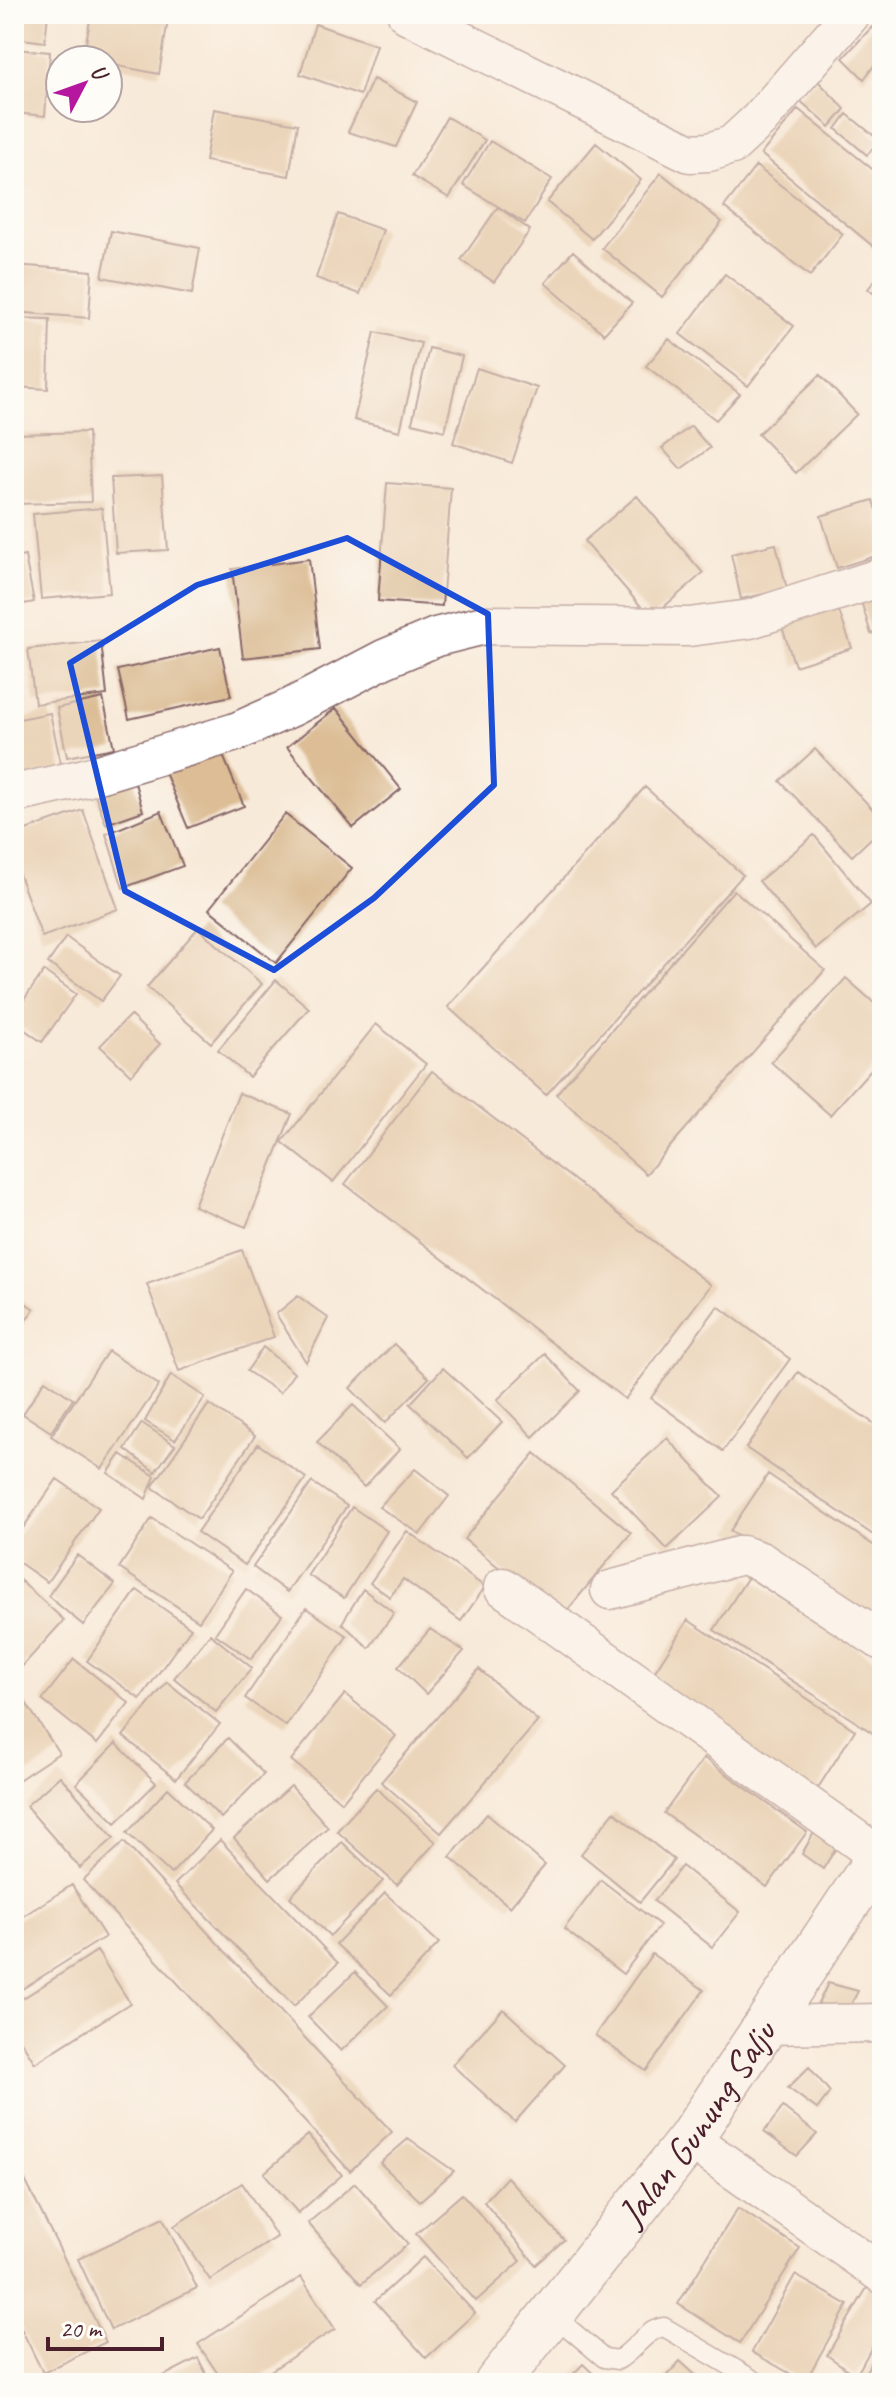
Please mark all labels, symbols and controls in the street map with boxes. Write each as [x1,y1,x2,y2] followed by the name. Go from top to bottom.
[44,44,124,124] north arrow
[84,58,115,88] text: U
[606,2010,787,2237] street label: Jalan Gunung Salju
[48,2301,162,2351] scale bar
[60,2314,103,2344] text: 20 m

